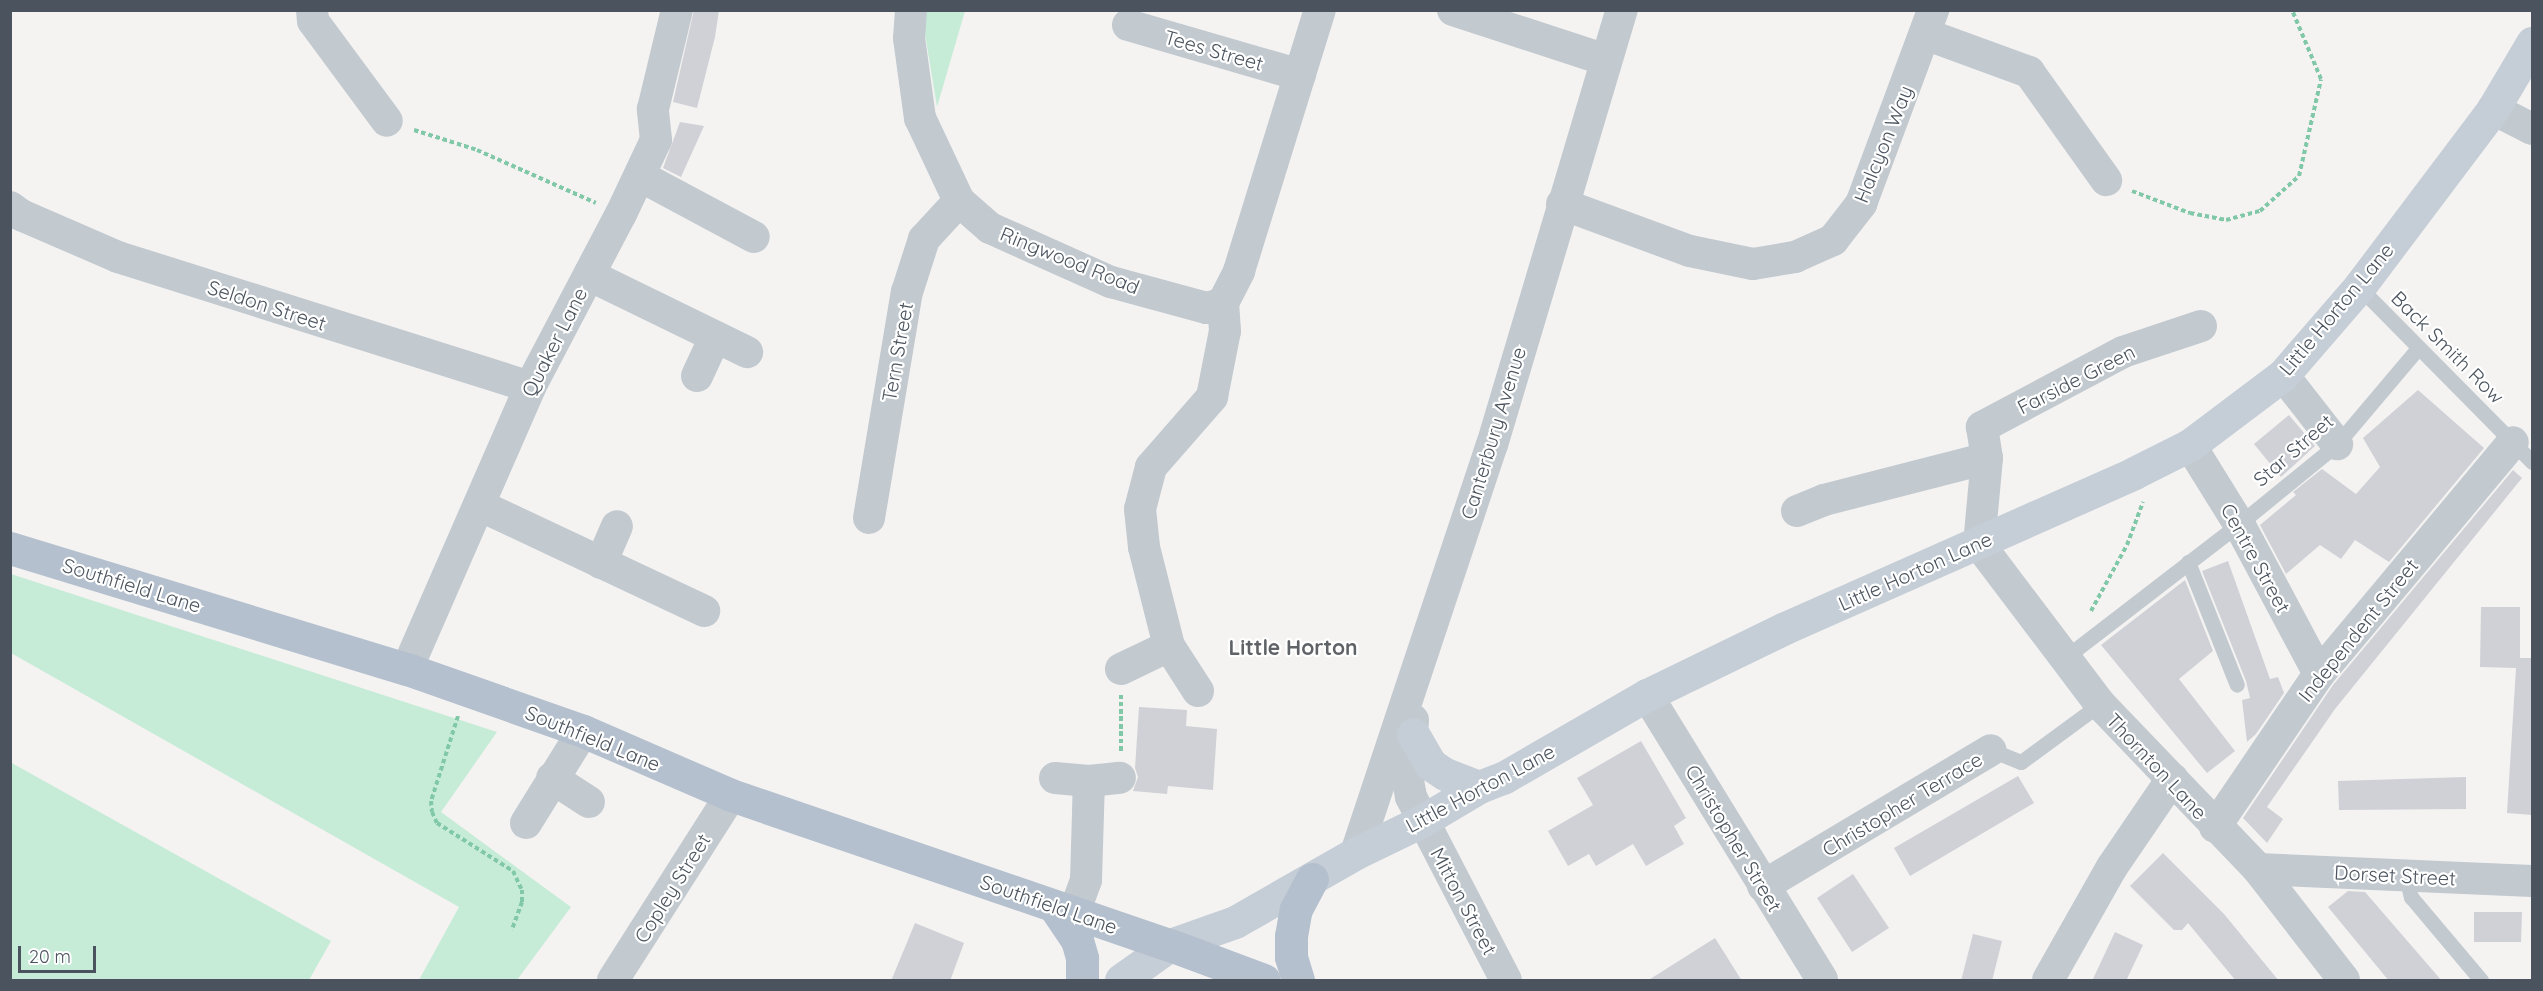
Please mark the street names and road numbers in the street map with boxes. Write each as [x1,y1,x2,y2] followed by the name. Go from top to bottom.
[1162,24,1266,76] street label: Tees Street
[1849,82,1917,206] street label: Halcyon Way
[997,221,1143,299] street label: Ringwood Road
[2274,238,2398,380] street label: Little Horton Lane
[205,275,329,335] street label: Seldon Street
[516,283,592,401] street label: Quaker Lane
[2387,286,2509,408] street label: Back Smith Row
[876,300,918,404] street label: Tern Street
[2013,339,2139,419] street label: Farside Green
[1455,344,1531,522] street label: Canterbury Avenue
[2248,409,2338,491] street label: Star Street
[2216,499,2296,617] street label: Centre Street
[1835,526,1995,616] street label: Little Horton Lane
[60,553,204,617] street label: Southfield Lane
[2293,554,2423,706] street label: Independent Street
[522,700,664,776] street label: Southfield Lane
[2102,708,2212,824] street label: Thornton Lane
[1401,739,1559,837] street label: Little Horton Lane
[1818,747,1986,861] street label: Christopher Terrace
[1681,760,1787,916] street label: Christopher Street
[629,829,715,947] street label: Copley Street
[1426,843,1502,959] street label: Mitton Street
[2334,860,2456,890] street label: Dorset Street
[977,869,1121,939] street label: Southfield Lane

